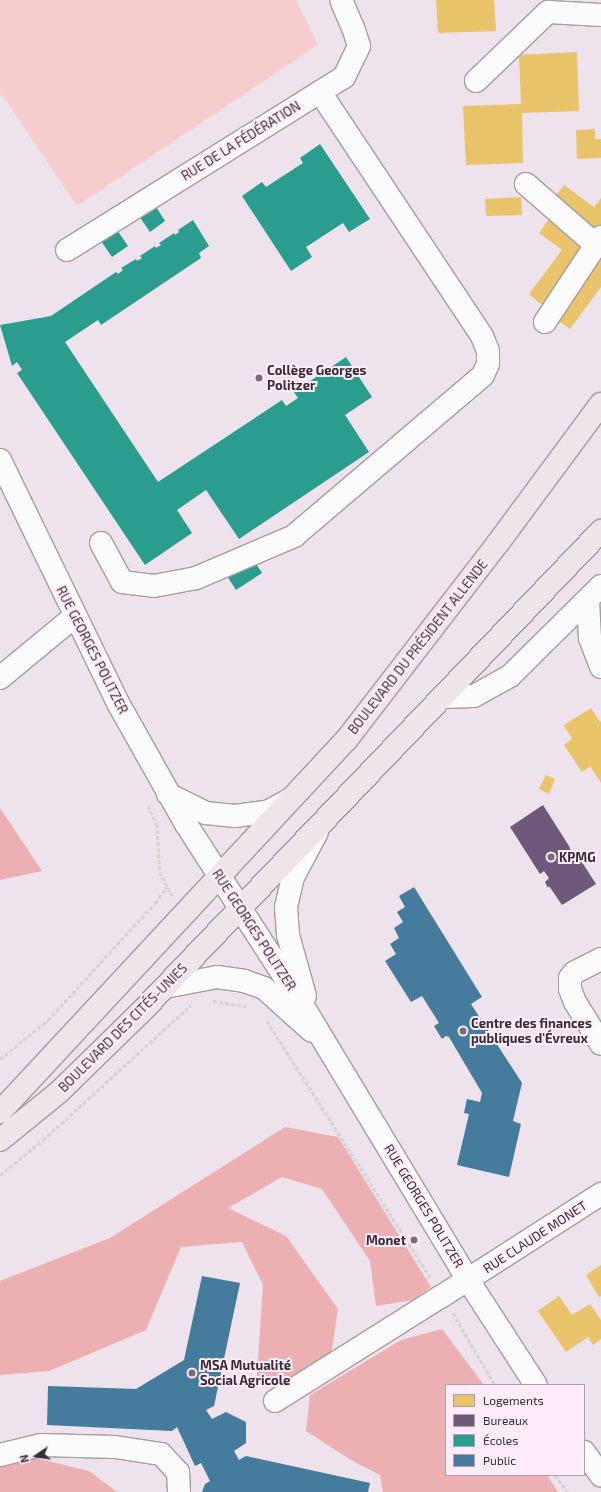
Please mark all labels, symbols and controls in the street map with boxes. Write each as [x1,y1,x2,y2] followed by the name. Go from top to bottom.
[178,98,304,184] street label: RUE DE LA FÉDÉRATION
[267,363,366,394] place label: Collège Georges Politzer
[254,373,264,383] marker: Collège Georges Politzer
[345,556,491,738] street label: BOULEVARD DU PRÉSIDENT ALLENDE
[53,584,131,716] street label: RUE GEORGES POLITZER
[559,849,596,865] place label: KPMG
[546,852,556,862] marker: KPMG
[209,867,299,993] street label: RUE GEORGES POLITZER
[56,961,190,1095] street label: BOULEVARD DES CITÉS-UNIES
[471,1016,592,1047] place label: Centre des finances publiques d'Évreux
[458,1026,468,1036] marker: Centre des finances publiques d'Évreux
[381,1141,467,1271] street label: RUE GEORGES POLITZER
[480,1198,590,1276] street label: RUE CLAUDE MONET
[366,1232,406,1248] place label: Monet
[409,1235,419,1245] marker: Monet
[200,1358,291,1389] place label: MSA Mutualité Social Agricole
[187,1368,197,1378] marker: MSA Mutualité Social Agricole
[445,1384,585,1476] legend
[483,1393,544,1407] text: Logements
[483,1413,528,1427] text: Bureaux
[483,1433,518,1447] text: Écoles
[16,1436,56,1476] north arrow
[17,1453,31,1464] text: N
[483,1453,516,1467] text: Public

